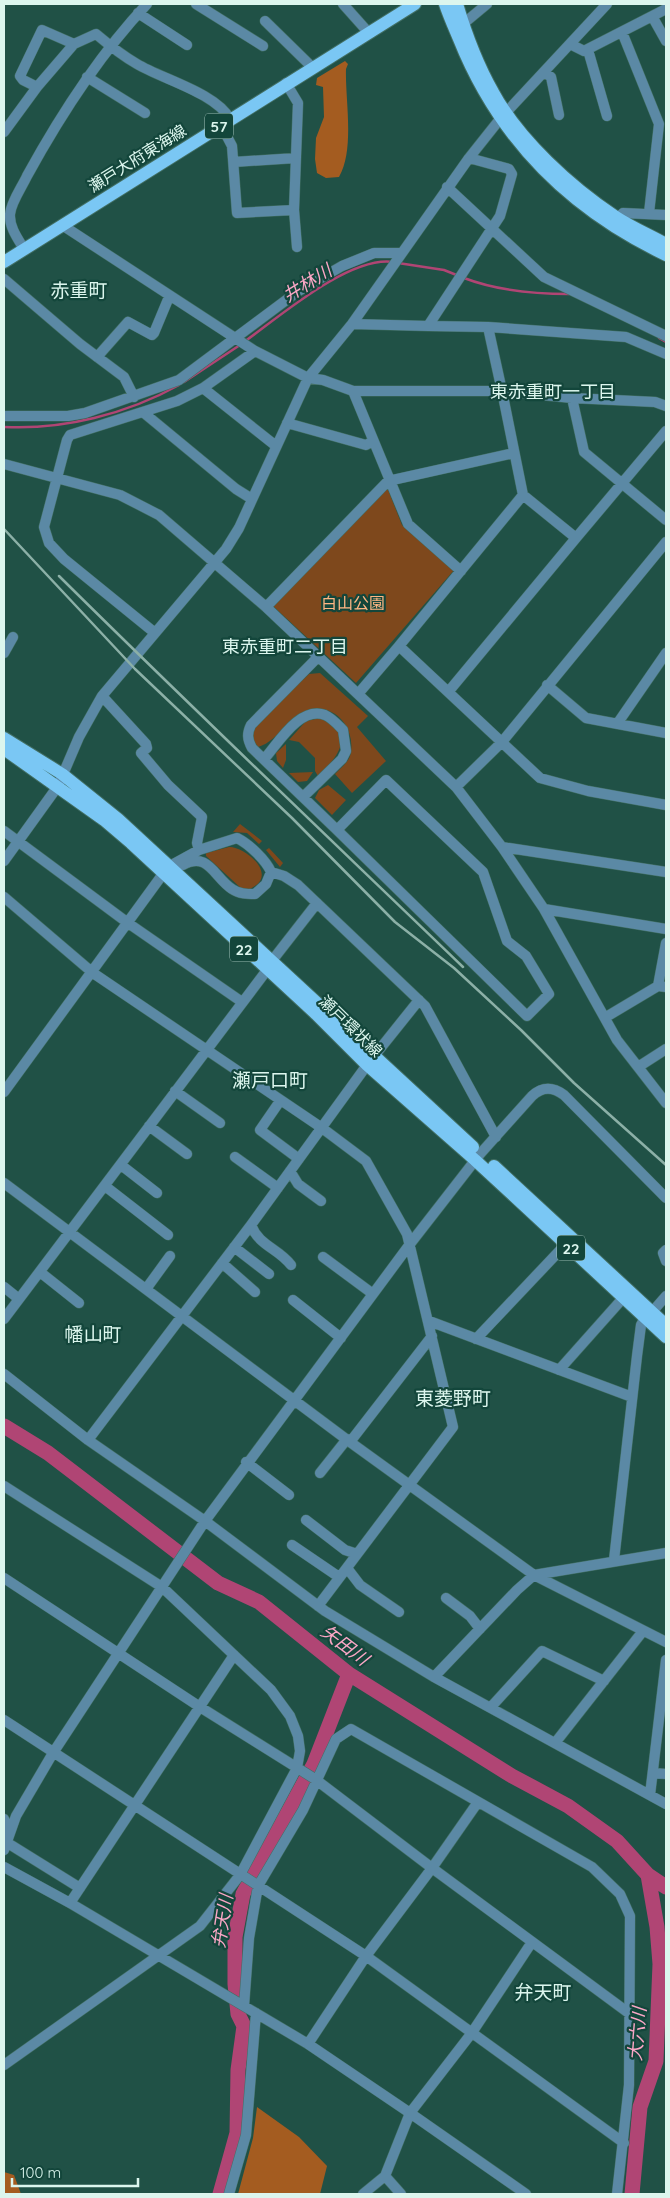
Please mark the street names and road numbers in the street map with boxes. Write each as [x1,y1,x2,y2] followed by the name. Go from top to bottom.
[205,114,233,138] road number: 57
[84,120,190,196] street label: 瀬戸大府東海線
[230,936,258,962] road number: 22
[315,991,387,1061] street label: 瀬戸環状線
[557,1236,585,1260] road number: 22

